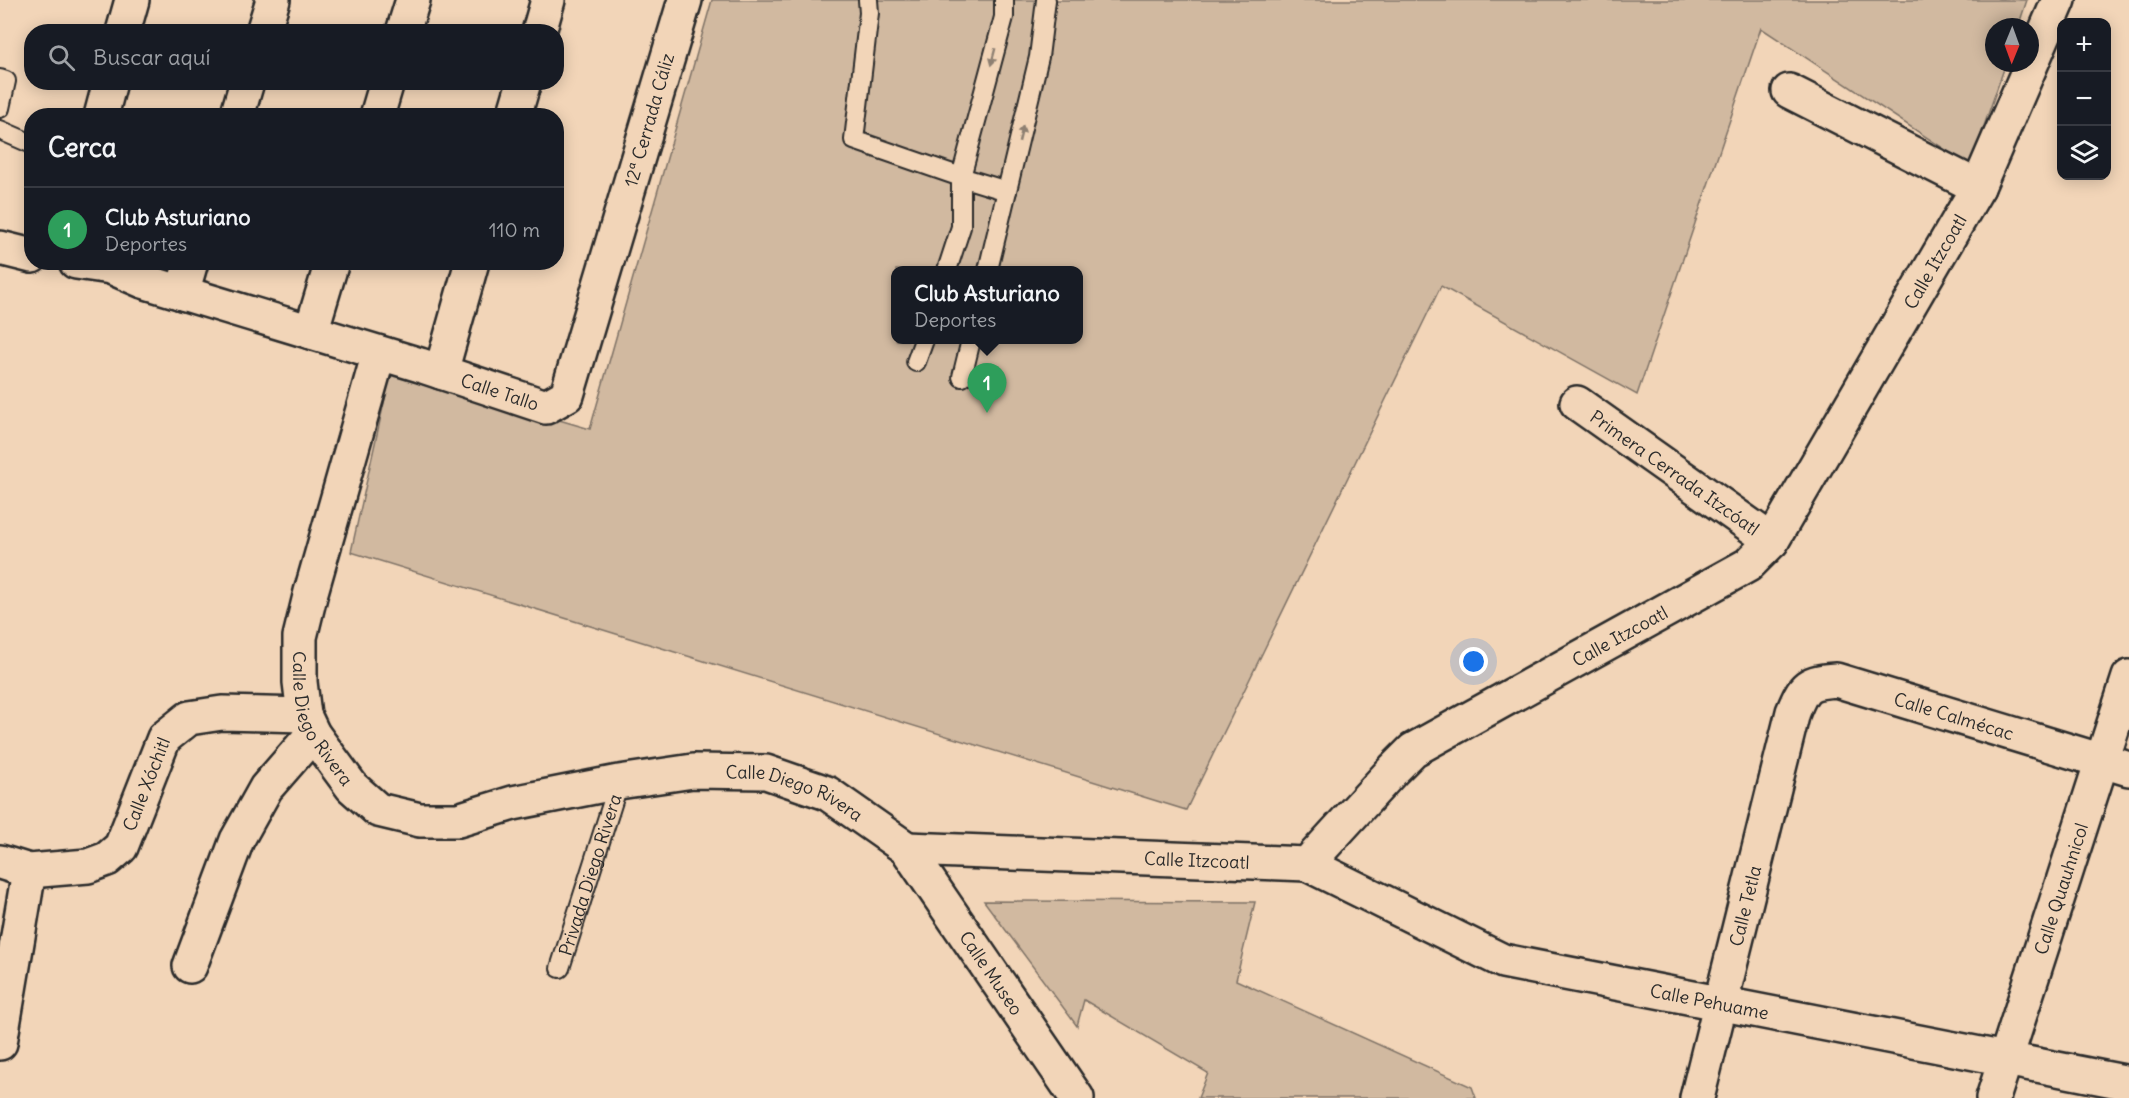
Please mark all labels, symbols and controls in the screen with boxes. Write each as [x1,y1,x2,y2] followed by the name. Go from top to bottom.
[1985,18,2039,72] north arrow
[2057,18,2111,180] map controls
[2057,18,2111,72] button: +
[24,24,564,90] search box
[45,41,78,74] icon: search
[93,43,210,71] text: Buscar aquí
[988,48,997,66] one-way arrow
[619,50,679,190] street label: 12ª Cerrada Cáliz
[2057,72,2111,126] button: −
[1016,124,1026,143] one-way arrow
[2057,126,2111,180] button: layers
[48,131,117,164] text: Cerca
[105,203,251,231] text: Club Asturiano
[1898,210,1971,313] street label: Calle Itzcoatl
[64,217,71,242] text: 1
[489,217,540,242] text: 110 m
[105,231,187,256] text: Deportes
[891,266,1083,344] popup
[914,279,1060,307] text: Club Asturiano
[914,307,996,332] text: Deportes
[968,364,1006,413] pin: 1
[458,368,542,415] street label: Calle Tallo
[1586,405,1764,540] street label: Primera Cerrada Itzcóatl
[1568,600,1671,671] street label: Calle Itzcoatl
[1459,647,1488,676] your location
[288,651,359,790] street label: Calle Diego Rivera
[1891,687,2017,745] street label: Calle Calmécac
[117,734,175,834] street label: Calle Xóchitl
[725,760,868,826] street label: Calle Diego Rivera
[553,791,626,958] street label: Privada Diego Rivera
[2029,820,2093,957] street label: Calle Quauhnicol
[1144,846,1250,873] street label: Calle Itzcoatl
[1724,863,1766,949] street label: Calle Tetla
[955,926,1028,1019] street label: Calle Museo
[1648,978,1771,1024] street label: Calle Pehuame

